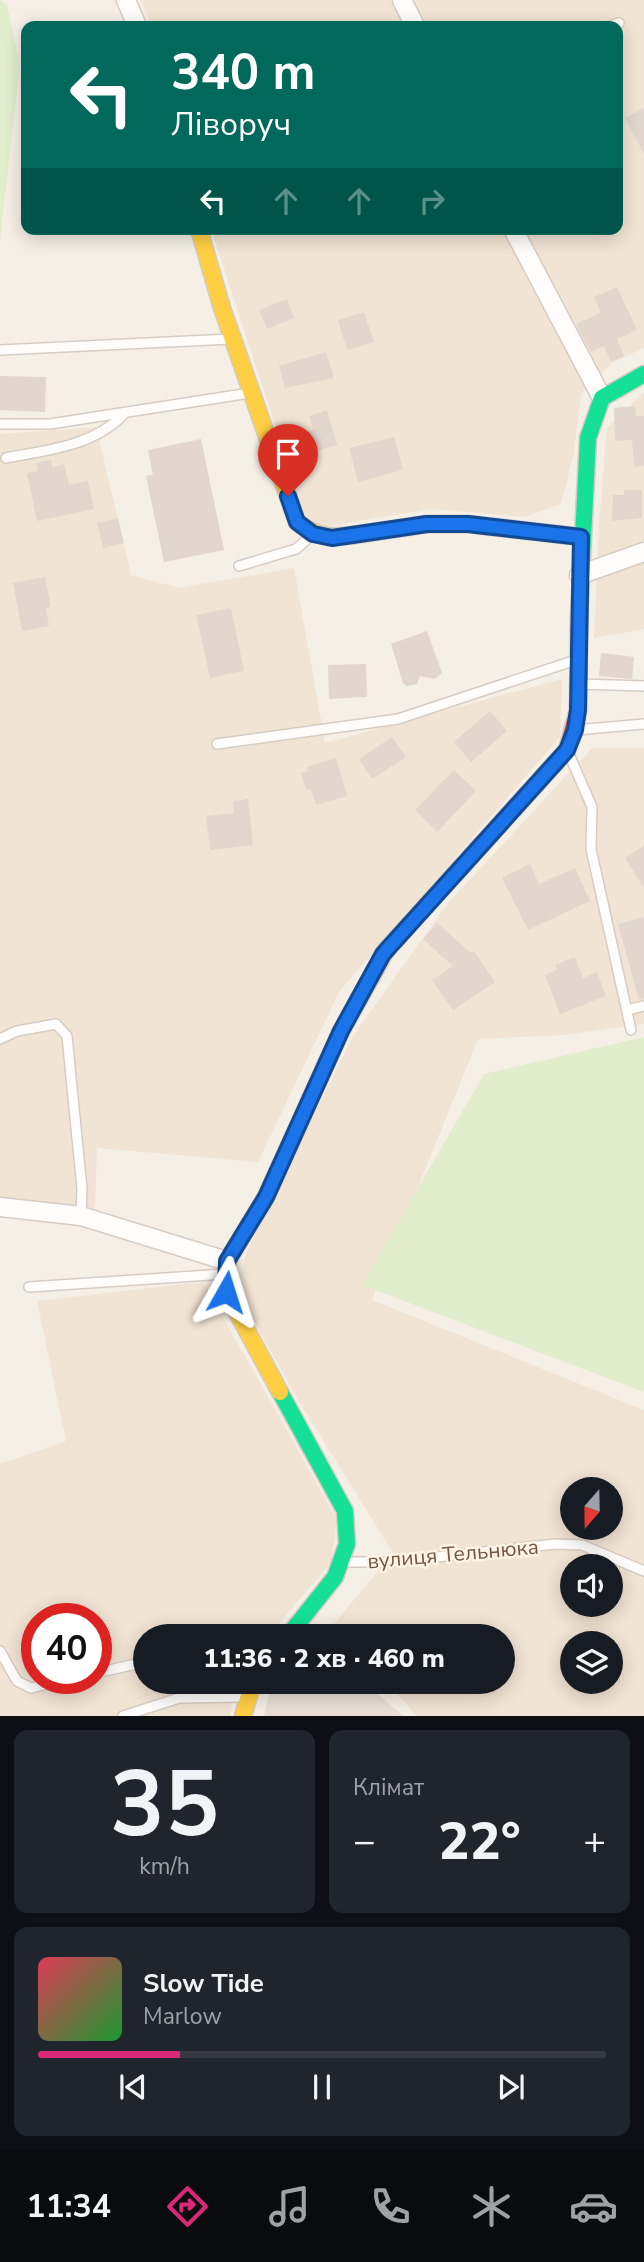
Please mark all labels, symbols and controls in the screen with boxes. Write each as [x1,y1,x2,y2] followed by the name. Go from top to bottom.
[171,39,315,106] text: 340 m
[56,49,147,140] icon: left
[171,103,291,146] text: Ліворуч
[194,182,232,220] icon: left
[267,182,305,220] icon: ahead
[340,182,378,220] icon: ahead
[413,182,451,220] icon: right
[258,424,318,496] pin
[269,435,307,473] icon: arrive
[189,1255,263,1329] position arrow
[560,1477,623,1540] north arrow
[560,1477,623,1694] map controls
[366,1533,540,1575] street label: вулиця Тельнюка
[560,1554,623,1617] button: sound
[21,1603,112,1694] speed limit sign: 40
[560,1631,623,1694] button: layers
[203,1641,445,1676] text: 11:36 · 2 хв · 460 m
[110,1743,219,1867] text: 35
[353,1772,424,1803] text: Клімат
[438,1806,521,1877] text: 22°
[353,1816,376,1867] text: −
[583,1816,606,1867] text: +
[139,1851,190,1882] text: km/h
[143,1966,264,2001] text: Slow Tide
[143,2001,222,2032] text: Marlow
[114,2068,152,2106] icon: previous
[303,2068,341,2106] icon: pause
[492,2068,530,2106] icon: next
[163,2182,212,2231] icon: directions
[265,2182,314,2231] icon: music
[366,2182,415,2231] icon: phone
[467,2182,516,2231] icon: climate
[569,2182,618,2231] icon: car
[26,2185,111,2228] text: 11:34

